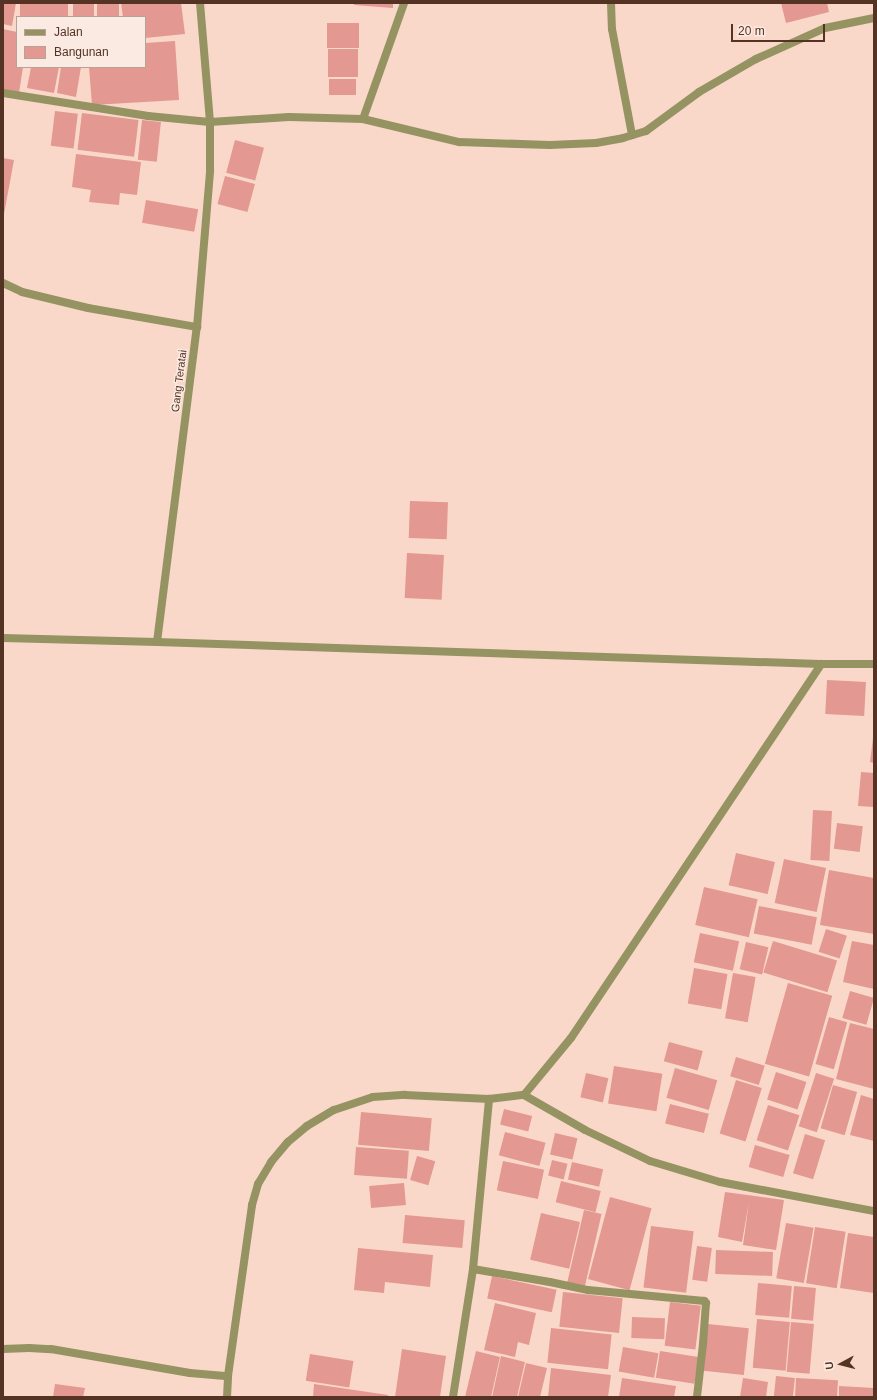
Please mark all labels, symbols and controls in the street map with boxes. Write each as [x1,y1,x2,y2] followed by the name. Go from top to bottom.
[16,16,146,68] legend
[733,16,827,42] scale bar
[738,24,765,38] text: 20 m
[54,25,83,39] text: Jalan
[54,45,109,59] text: Bangunan
[169,349,189,413] street label: Gang Teratai
[821,1344,861,1384] north arrow
[823,1361,836,1370] text: U

